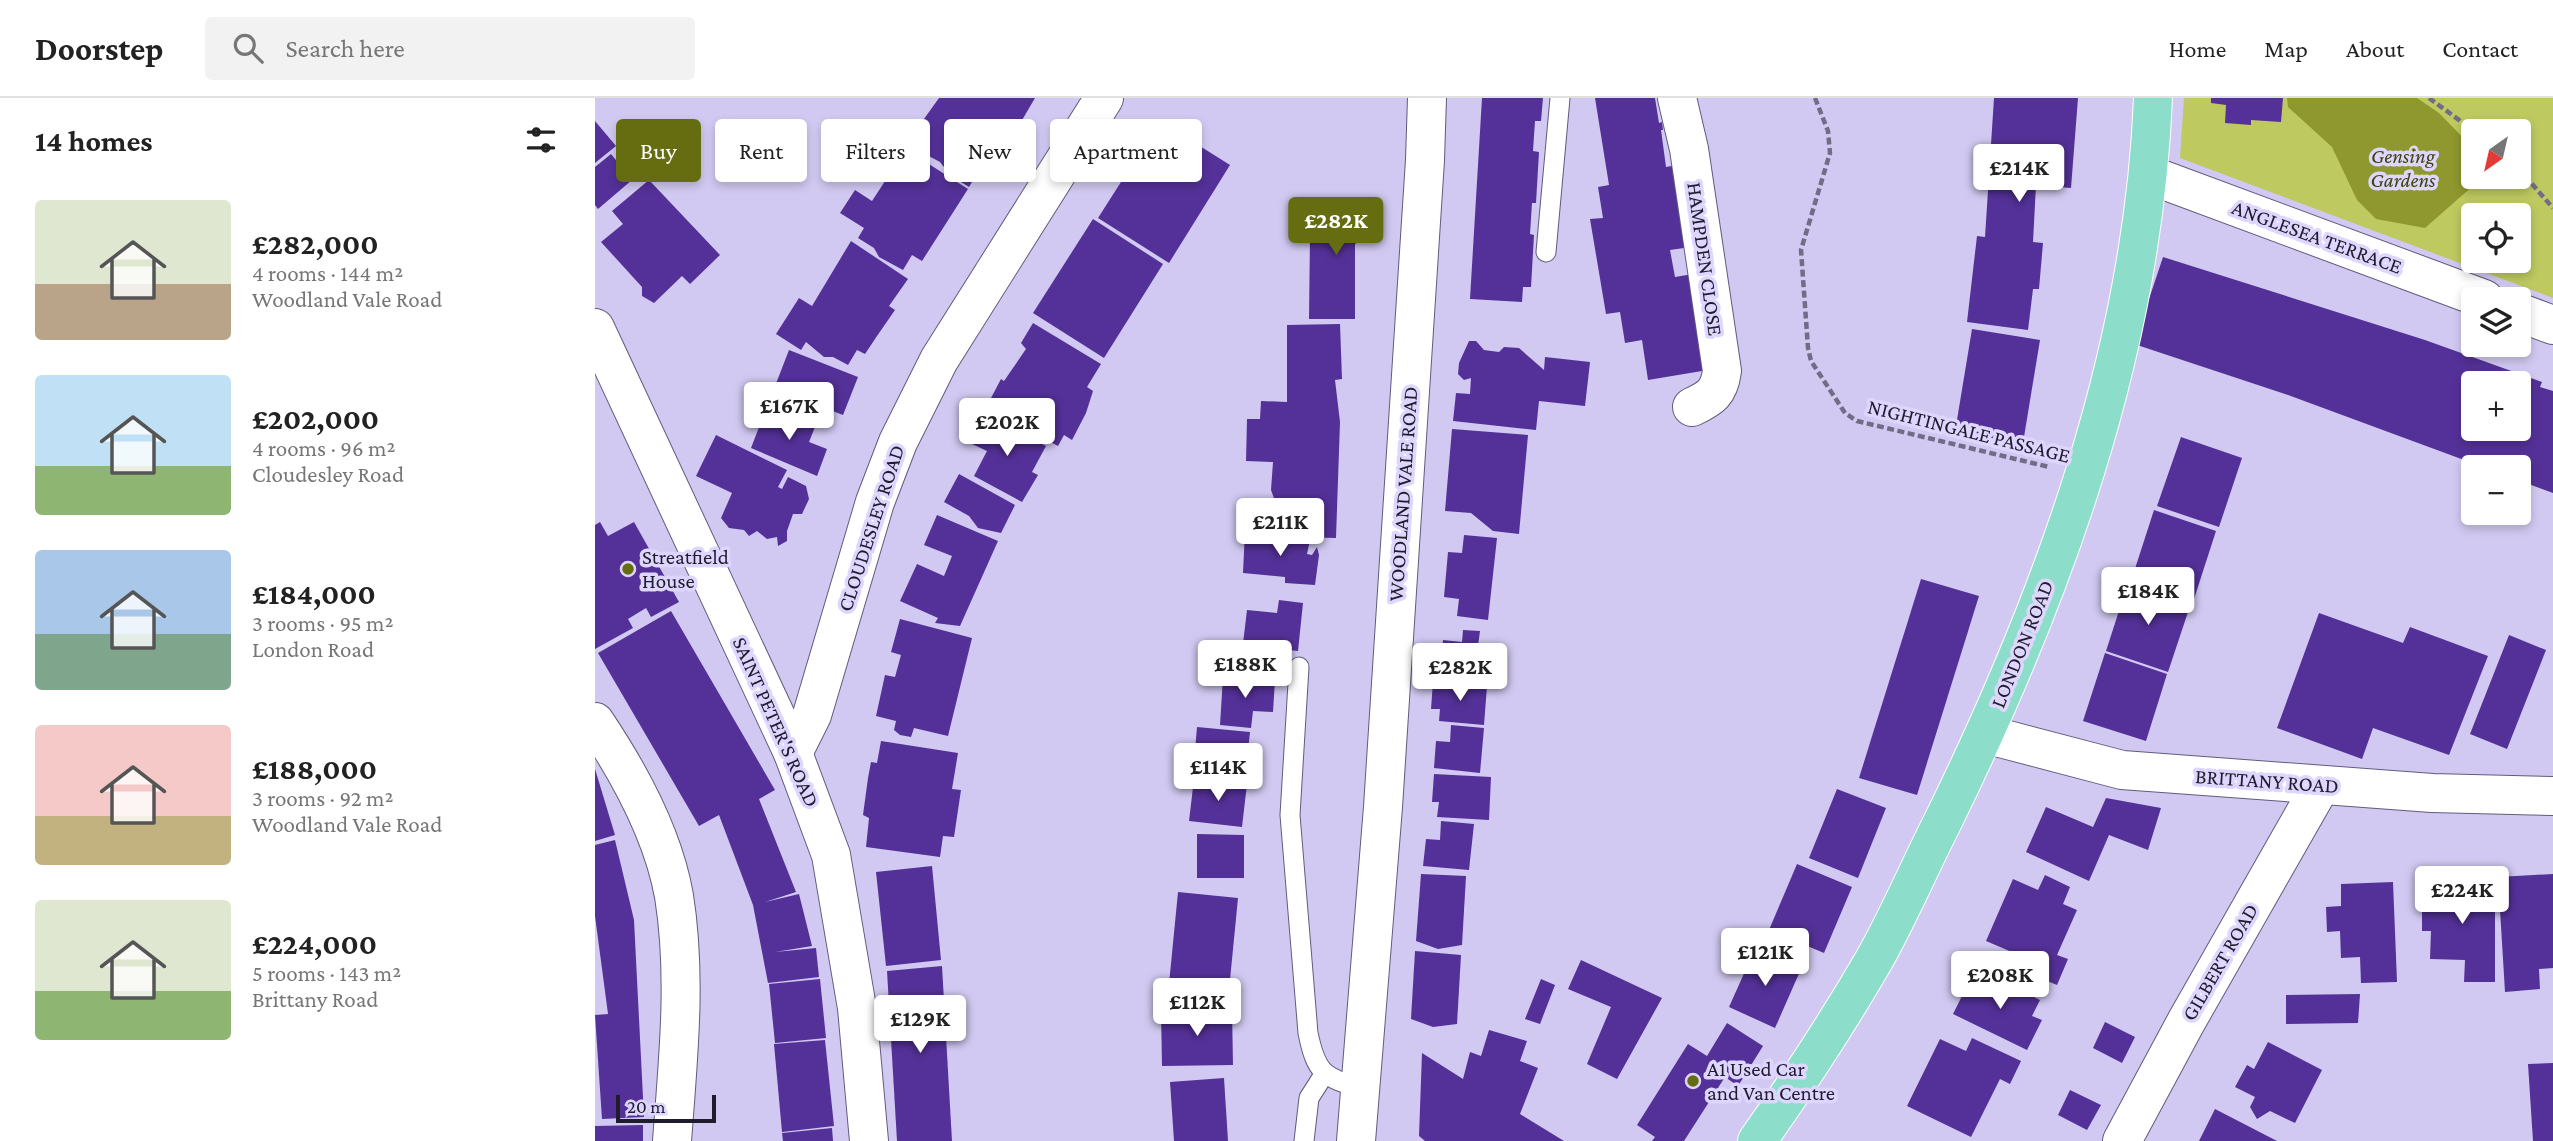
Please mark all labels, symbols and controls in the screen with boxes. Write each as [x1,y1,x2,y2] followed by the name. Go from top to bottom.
[205,17,695,80] search box
[229,29,267,67] icon: search
[35,30,163,67] text: Doorstep
[285,34,405,63] text: Search here
[2169,35,2226,62] text: Home
[2264,35,2308,62] text: Map
[2346,35,2404,62] text: About
[2442,35,2518,62] text: Contact
[616,119,701,182] chip: Buy
[715,119,807,182] chip: Rent
[821,119,930,182] chip: Filters
[944,119,1036,182] chip: New
[1050,119,1202,182] chip: Apartment
[2461,119,2531,189] north arrow
[2461,119,2531,525] map controls
[522,121,560,159] icon: filters
[35,124,153,157] text: 14 homes
[1970,144,2068,204] pin: £214K
[2371,144,2436,192] park label: Gensing Gardens
[1989,154,2049,180] text: £214K
[1682,181,1728,337] street label: HAMPDEN CLOSE
[2229,195,2405,279] street label: ANGLESEA TERRACE
[1287,198,1385,257] pin: £282K
[2461,203,2531,273] button: locate
[1304,207,1368,233] text: £282K
[252,227,378,260] text: £282,000
[91,228,175,312] icon: home
[252,260,403,286] text: 4 rooms · 144 m²
[252,286,442,312] text: Woodland Vale Road
[2461,287,2531,357] button: layers
[2461,371,2531,441] button: +
[740,382,838,442] pin: £167K
[1384,386,1422,602] street label: WOODLAND VALE ROAD
[760,392,818,418] text: £167K
[1865,394,2073,468] street label: NIGHTINGALE PASSAGE
[958,398,1056,458] pin: £202K
[252,402,379,435] text: £202,000
[91,403,175,487] icon: home
[975,408,1039,434] text: £202K
[252,435,395,461] text: 4 rooms · 96 m²
[833,442,909,614] street label: CLOUDESLEY ROAD
[2461,455,2531,525] button: −
[252,461,404,487] text: Cloudesley Road
[1231,498,1329,558] pin: £211K
[1252,508,1308,534] text: £211K
[642,545,729,593] place label: Streatfield House
[620,561,636,577] marker: Streatfield House
[2099,568,2197,627] pin: £184K
[252,577,376,610] text: £184,000
[1986,577,2058,711] street label: LONDON ROAD
[2117,577,2179,603] text: £184K
[91,578,175,662] icon: home
[252,610,393,636] text: 3 rooms · 95 m²
[728,633,824,811] street label: SAINT PETER'S ROAD
[252,636,374,662] text: London Road
[1196,640,1294,700] pin: £188K
[1411,644,1509,703] pin: £282K
[1214,650,1276,676] text: £188K
[1428,653,1492,679] text: £282K
[1169,744,1267,803] pin: £114K
[252,752,377,785] text: £188,000
[91,753,175,837] icon: home
[1190,753,1246,779] text: £114K
[2195,764,2339,798] street label: BRITTANY ROAD
[252,785,393,811] text: 3 rooms · 92 m²
[252,811,442,837] text: Woodland Vale Road
[2413,866,2511,926] pin: £224K
[2431,876,2493,902] text: £224K
[2177,899,2263,1025] street label: GILBERT ROAD
[252,927,377,960] text: £224,000
[91,928,175,1012] icon: home
[1716,928,1814,988] pin: £121K
[1737,938,1793,964] text: £121K
[1951,951,2049,1011] pin: £208K
[252,960,401,986] text: 5 rooms · 143 m²
[1967,961,2033,987] text: £208K
[1148,978,1246,1038] pin: £112K
[252,986,378,1012] text: Brittany Road
[1169,988,1225,1014] text: £112K
[871,996,969,1055] pin: £129K
[890,1005,950,1031] text: £129K
[1707,1057,1835,1105] place label: A1 Used Car and Van Centre
[1685,1073,1701,1089] marker: A1 Used Car and Van Centre
[616,1092,716,1124] scale bar
[627,1096,666,1117] text: 20 m

